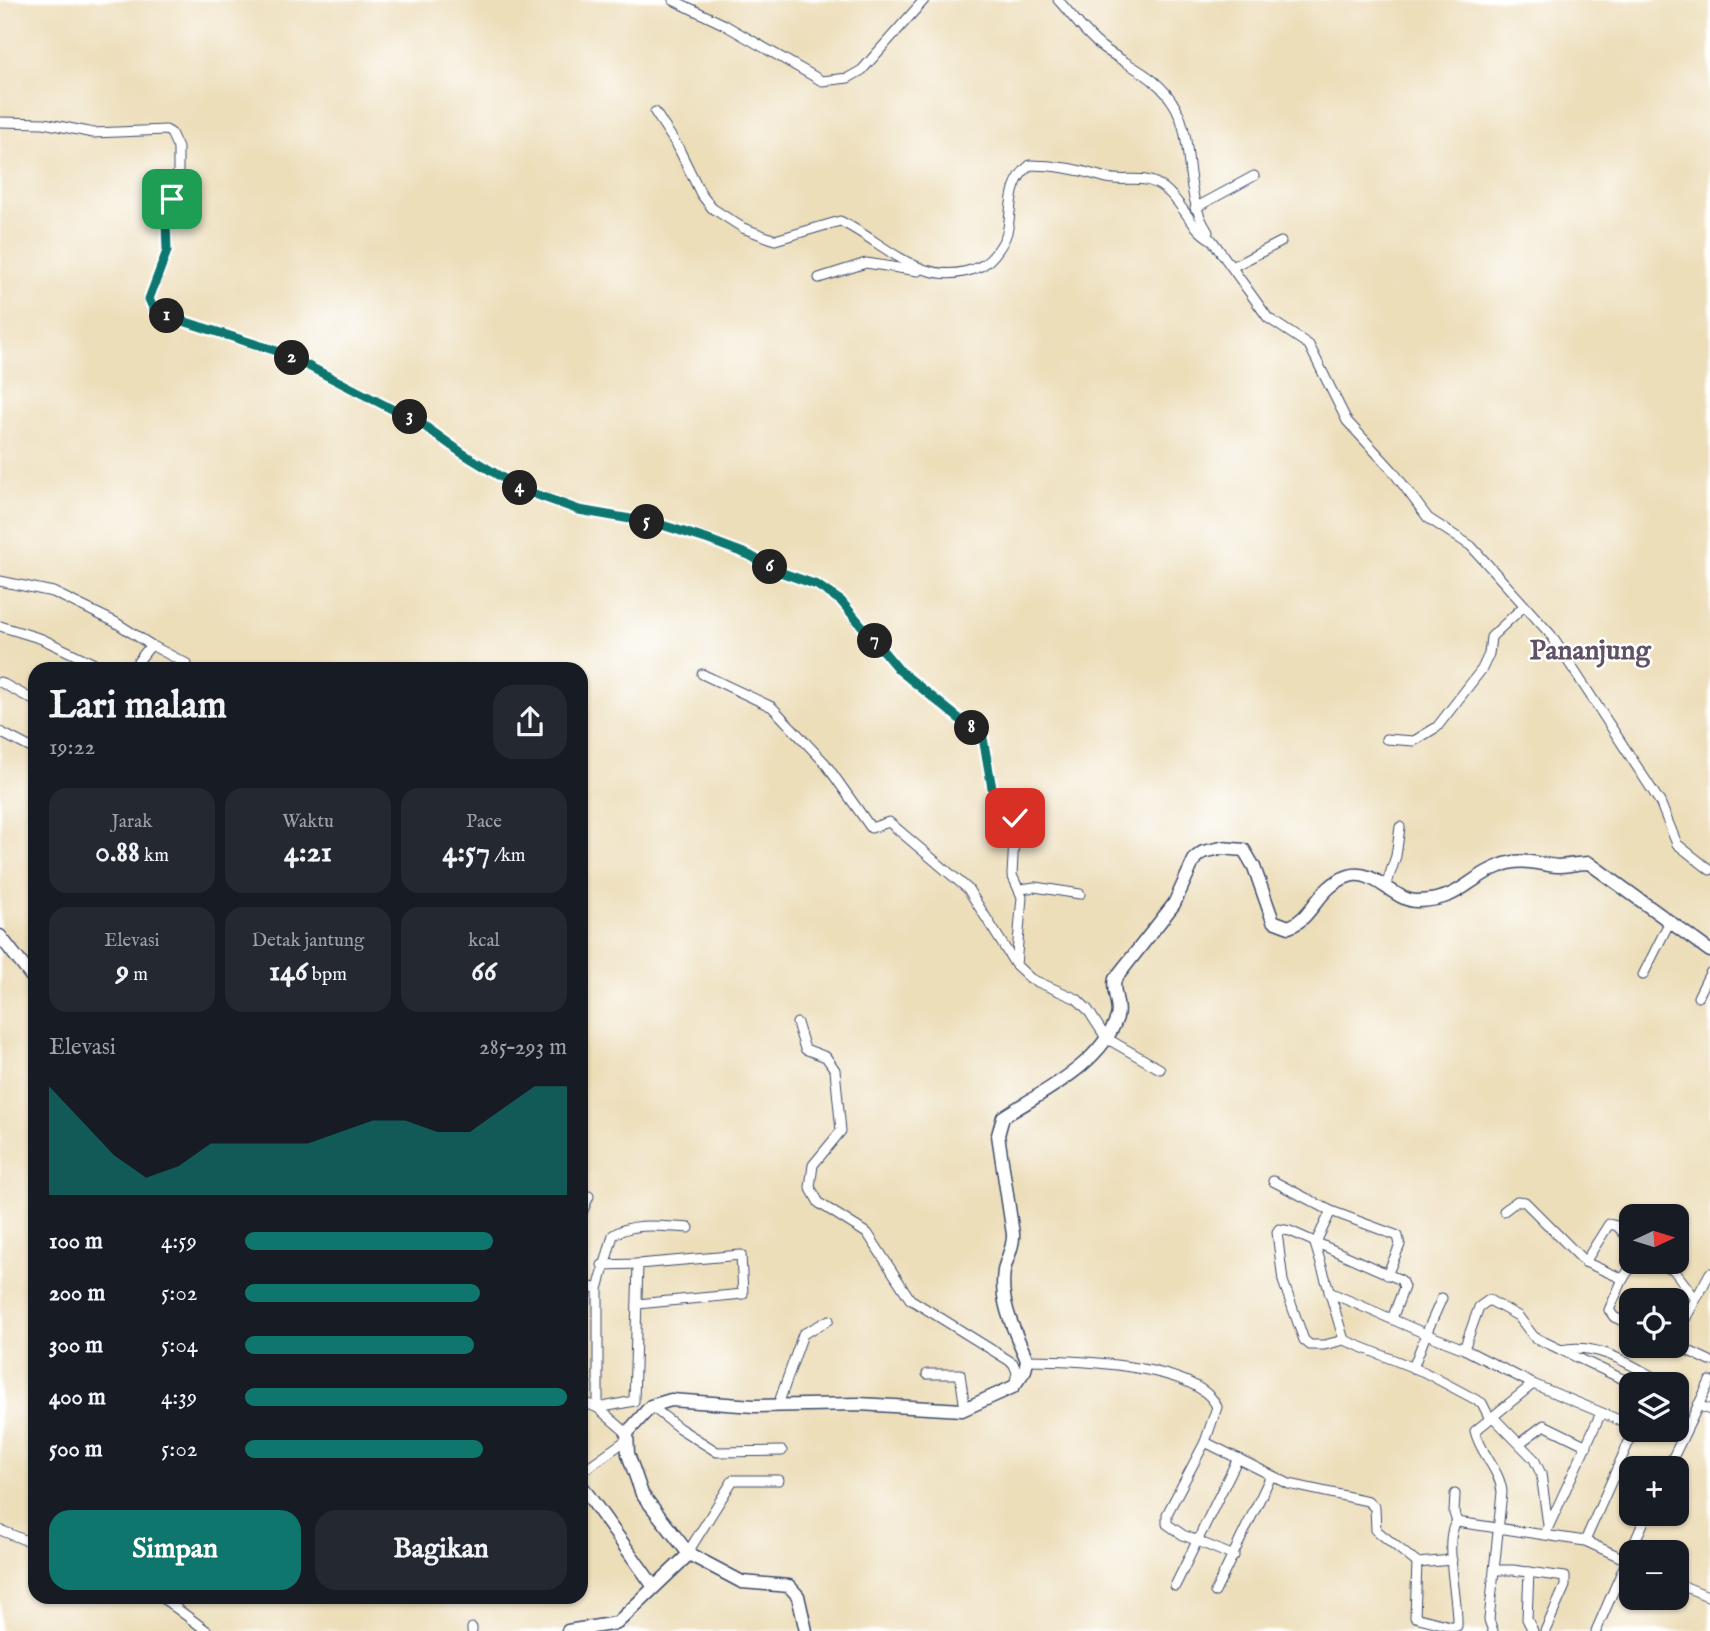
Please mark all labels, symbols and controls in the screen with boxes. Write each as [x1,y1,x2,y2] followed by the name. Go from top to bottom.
[142,169,202,229] pin
[153,180,191,218] icon: arrive
[150,298,184,334] pin: 1
[163,303,170,327] text: 1
[274,340,310,376] pin: 2
[287,345,296,369] text: 2
[392,400,428,434] pin: 3
[406,404,413,428] text: 3
[503,470,538,505] pin: 4
[515,475,524,499] text: 4
[630,504,664,540] pin: 5
[643,509,650,533] text: 5
[752,550,788,584] pin: 6
[765,554,774,578] text: 6
[858,624,892,658] pin: 7
[870,628,879,652] text: 7
[1529,634,1651,669] district label: Pananjung
[49,683,227,731] text: Lari malam
[493,685,567,759] button: share
[954,710,990,746] pin: 8
[968,715,975,739] text: 8
[49,733,95,762] text: 19:22
[985,788,1045,848] pin
[996,799,1034,837] icon: check
[112,810,152,834] text: Jarak
[282,810,334,834] text: Waktu
[466,810,502,834] text: Pace
[95,834,140,872] text: 0.88
[284,834,332,872] text: 4:21
[443,834,490,872] text: 4:57
[140,844,169,868] text: km
[490,844,526,868] text: /km
[104,929,160,953] text: Elevasi
[252,929,364,953] text: Detak jantung
[468,929,500,953] text: kcal
[116,953,129,991] text: 9
[269,953,308,991] text: 146
[471,953,497,991] text: 66
[129,963,148,987] text: m
[308,963,347,987] text: bpm
[49,1033,116,1062] text: Elevasi
[479,1033,567,1062] text: 285–293 m
[1619,1204,1689,1274] north arrow
[1619,1204,1689,1610] map controls
[49,1227,103,1256] text: 100 m
[161,1227,197,1256] text: 4:59
[49,1279,105,1308] text: 200 m
[161,1279,198,1308] text: 5:02
[1619,1288,1689,1358] button: locate
[49,1331,103,1360] text: 300 m
[161,1331,198,1360] text: 5:04
[1619,1372,1689,1442] button: layers
[49,1383,106,1412] text: 400 m
[161,1383,197,1412] text: 4:39
[49,1435,103,1464] text: 500 m
[161,1435,198,1464] text: 5:02
[1619,1456,1689,1526] button: +
[49,1510,301,1590] button: Simpan
[315,1510,567,1590] button: Bagikan
[1619,1540,1689,1610] button: −

